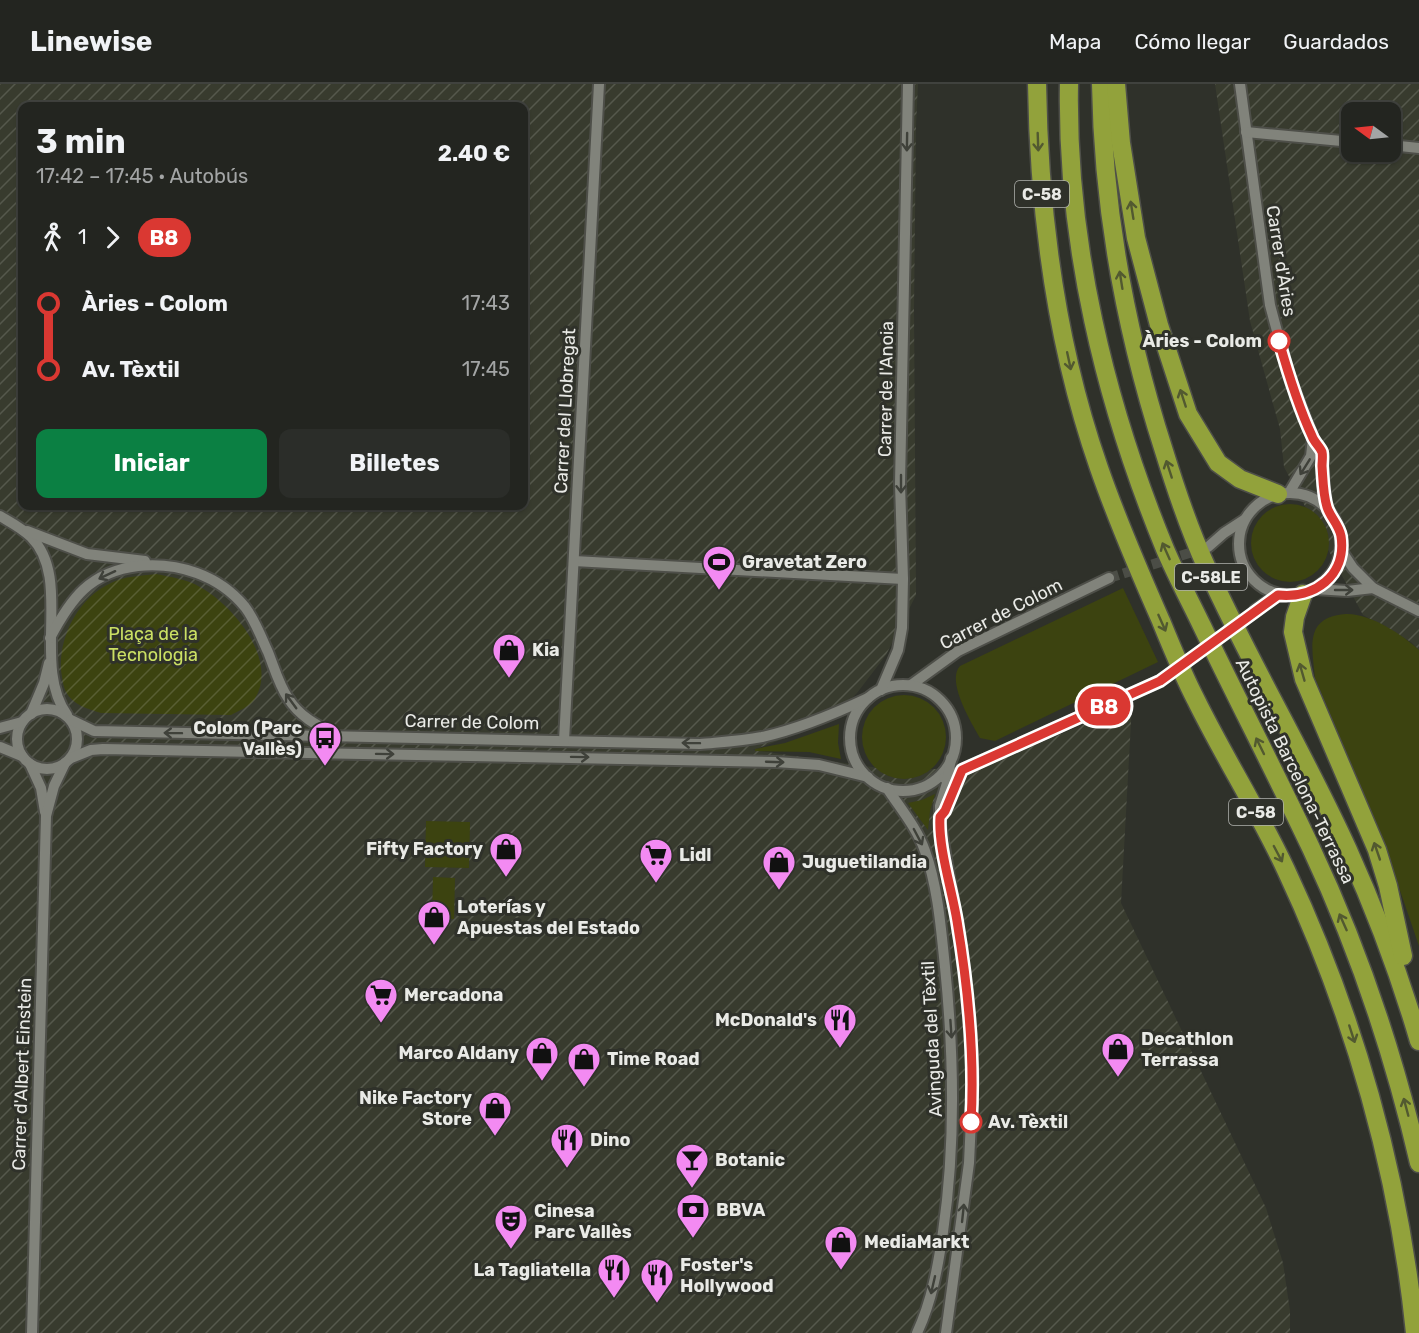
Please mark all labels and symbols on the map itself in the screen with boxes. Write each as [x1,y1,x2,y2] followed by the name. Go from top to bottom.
[1341,102,1401,162] north arrow
[901,132,913,152] one-way arrow
[1033,132,1044,152] one-way arrow
[1015,181,1069,207] road number: C-58
[1126,201,1137,220] one-way arrow
[1261,204,1301,318] street label: Carrer d'Àries
[1115,271,1126,291] one-way arrow
[874,321,898,457] street label: Carrer de l'Anoia
[550,328,580,494] street label: Carrer del Llobregat
[1143,330,1262,352] place label: Àries - Colom
[1268,330,1290,352] marker: Àries - Colom
[1064,351,1076,370] one-way arrow
[1177,389,1188,408] one-way arrow
[1298,458,1310,475] one-way arrow
[1163,460,1174,479] one-way arrow
[895,474,907,494] one-way arrow
[1160,542,1171,560] one-way arrow
[701,544,737,591] sports icon: Gravetat Zero
[742,551,867,573] place label: Gravetat Zero
[1175,564,1247,590] road number: C-58LE
[98,569,116,581] one-way arrow
[936,574,1066,654] street label: Carrer de Colom
[1334,584,1354,596] one-way arrow
[1157,614,1168,632] one-way arrow
[108,623,198,666] park label: Plaça de la Tecnologia
[491,632,527,679] shop icon: Kia
[532,639,560,661] place label: Kia
[1231,655,1359,887] street label: Autopista Barcelona-Terrassa
[1296,663,1307,682] one-way arrow
[1077,686,1131,726] line badge: B8
[285,694,297,710] one-way arrow
[405,710,539,734] street label: Carrer de Colom
[193,717,302,760] place label: Colom (Parc Vallès)
[307,720,343,767] bus stop icon: Colom (Parc Vallès)
[164,727,184,739] one-way arrow
[682,737,702,749] one-way arrow
[1254,737,1266,755] one-way arrow
[374,748,394,760] one-way arrow
[569,752,589,763] one-way arrow
[764,756,784,768] one-way arrow
[1229,799,1283,825] road number: C-58
[913,828,925,846] one-way arrow
[488,831,524,878] shop icon: Fifty Factory
[638,837,674,884] supermarket icon: Lidl
[366,838,483,860] place label: Fifty Factory
[1371,842,1382,861] one-way arrow
[679,844,711,866] place label: Lidl
[761,844,797,891] shop icon: Juguetilandia
[1272,845,1284,862] one-way arrow
[802,851,927,873] place label: Juguetilandia
[457,896,640,939] place label: Loterías y Apuestas del Estado
[416,899,452,946] shop icon: Loterías y Apuestas del Estado
[1337,913,1348,931] one-way arrow
[917,960,947,1118] street label: Avinguda del Tèxtil
[8,977,36,1171] street label: Carrer d'Albert Einstein
[363,977,399,1024] supermarket icon: Mercadona
[404,984,503,1006] place label: Mercadona
[822,1002,858,1049] restaurant icon: McDonald's
[715,1009,817,1031] place label: McDonald's
[946,1018,957,1038] one-way arrow
[1347,1024,1358,1043] one-way arrow
[1141,1028,1234,1071] place label: Decathlon Terrassa
[1100,1031,1136,1078] shop icon: Decathlon Terrassa
[524,1035,560,1082] shop icon: Marco Aldany
[566,1041,602,1088] shop icon: Time Road
[398,1042,519,1064] place label: Marco Aldany
[607,1048,700,1070] place label: Time Road
[359,1087,472,1130] place label: Nike Factory Store
[477,1090,513,1137] shop icon: Nike Factory Store
[1399,1097,1411,1116] one-way arrow
[960,1111,982,1133] marker: Av. Tèxtil
[988,1111,1068,1133] place label: Av. Tèxtil
[549,1122,585,1169] restaurant icon: Dino
[590,1129,631,1151] place label: Dino
[674,1142,710,1189] bar icon: Botanic
[715,1149,785,1171] place label: Botanic
[675,1192,711,1239] bank icon: BBVA
[716,1199,765,1221] place label: BBVA
[534,1200,632,1243] place label: Cinesa Parc Vallès
[493,1203,529,1250] theatre icon: Cinesa Parc Vallès
[958,1203,969,1223] one-way arrow
[823,1224,859,1271] shop icon: MediaMarkt
[864,1231,969,1253] place label: MediaMarkt
[596,1252,632,1299] restaurant icon: La Tagliatella
[680,1254,774,1297] place label: Foster's Hollywood
[639,1257,675,1304] restaurant icon: Foster's Hollywood
[474,1259,591,1281] place label: La Tagliatella
[927,1275,939,1294] one-way arrow

